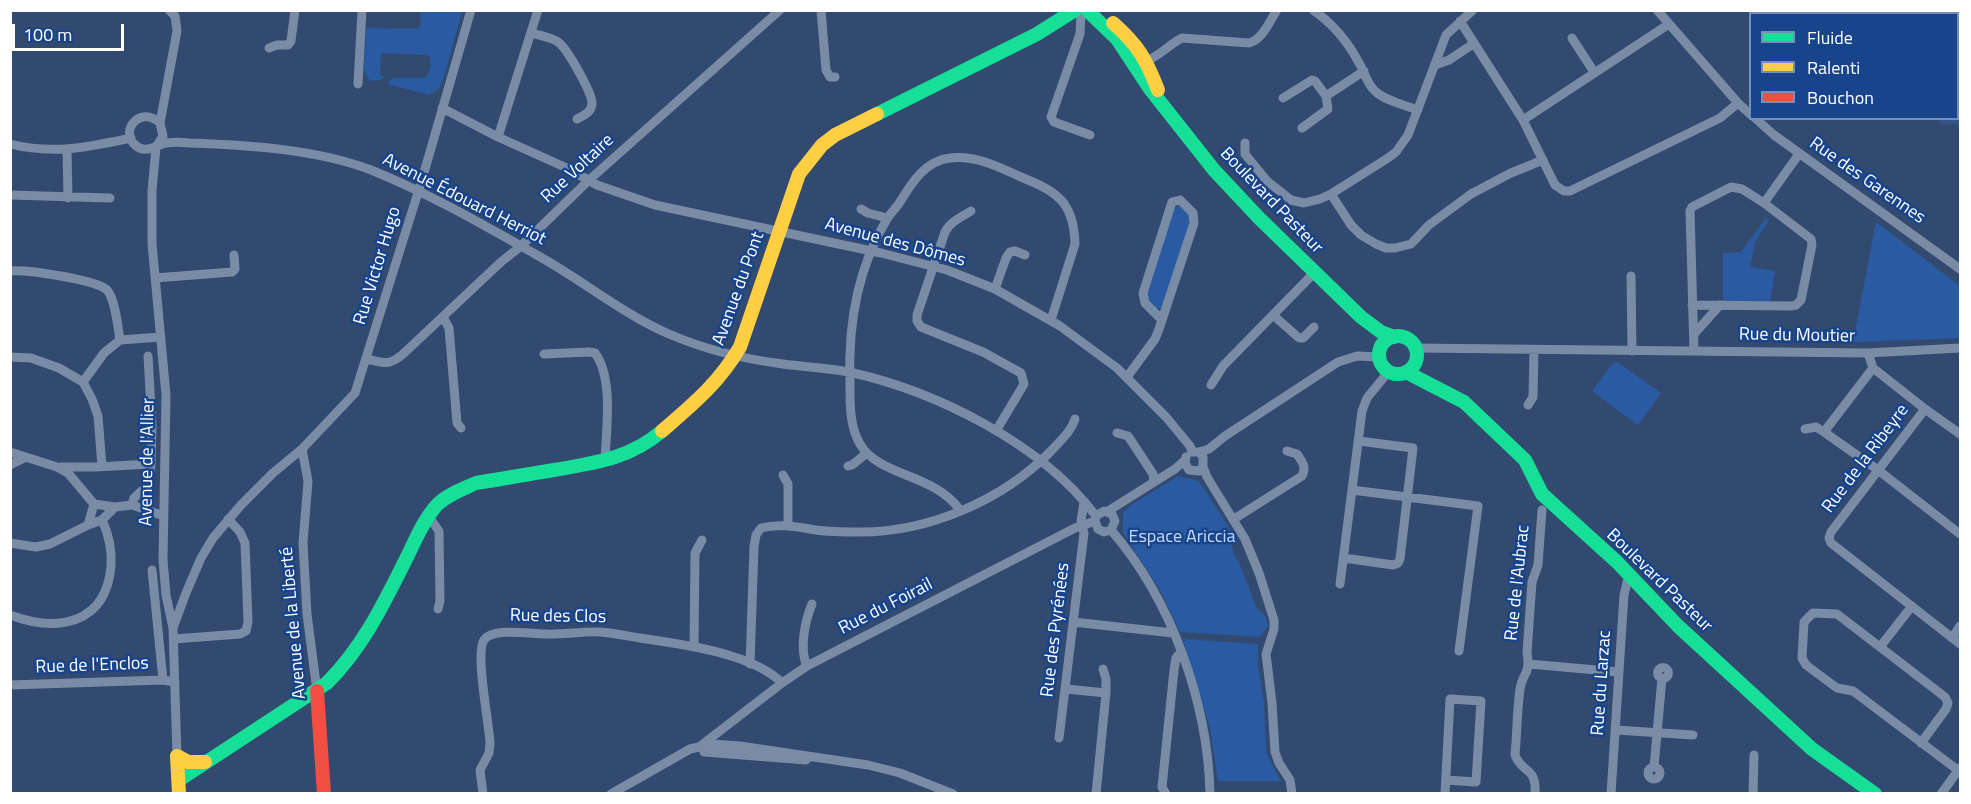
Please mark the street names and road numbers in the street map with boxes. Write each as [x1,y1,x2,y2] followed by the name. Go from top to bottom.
[537,130,619,208] street label: Rue Voltaire
[1805,133,1929,229] street label: Rue des Garennes
[1215,143,1327,259] street label: Boulevard Pasteur
[379,149,549,251] street label: Avenue Édouard Herriot
[350,204,406,328] street label: Rue Victor Hugo
[822,214,968,272] street label: Avenue des Dômes
[708,229,770,349] street label: Avenue du Pont
[1739,324,1855,348] street label: Rue du Moutier
[136,398,160,526] street label: Avenue de l'Allier
[1818,400,1914,518] street label: Rue de la Ribeyre
[1501,524,1535,642] street label: Rue de l'Aubrac
[1601,525,1717,637] street label: Boulevard Pasteur
[277,546,311,700] street label: Avenue de la Liberté
[1037,562,1075,698] street label: Rue des Pyrénées
[835,574,937,640] street label: Rue du Foirail
[510,605,606,629] street label: Rue des Clos
[1588,630,1616,736] street label: Rue du Larzac
[35,653,149,679] street label: Rue de l'Enclos

